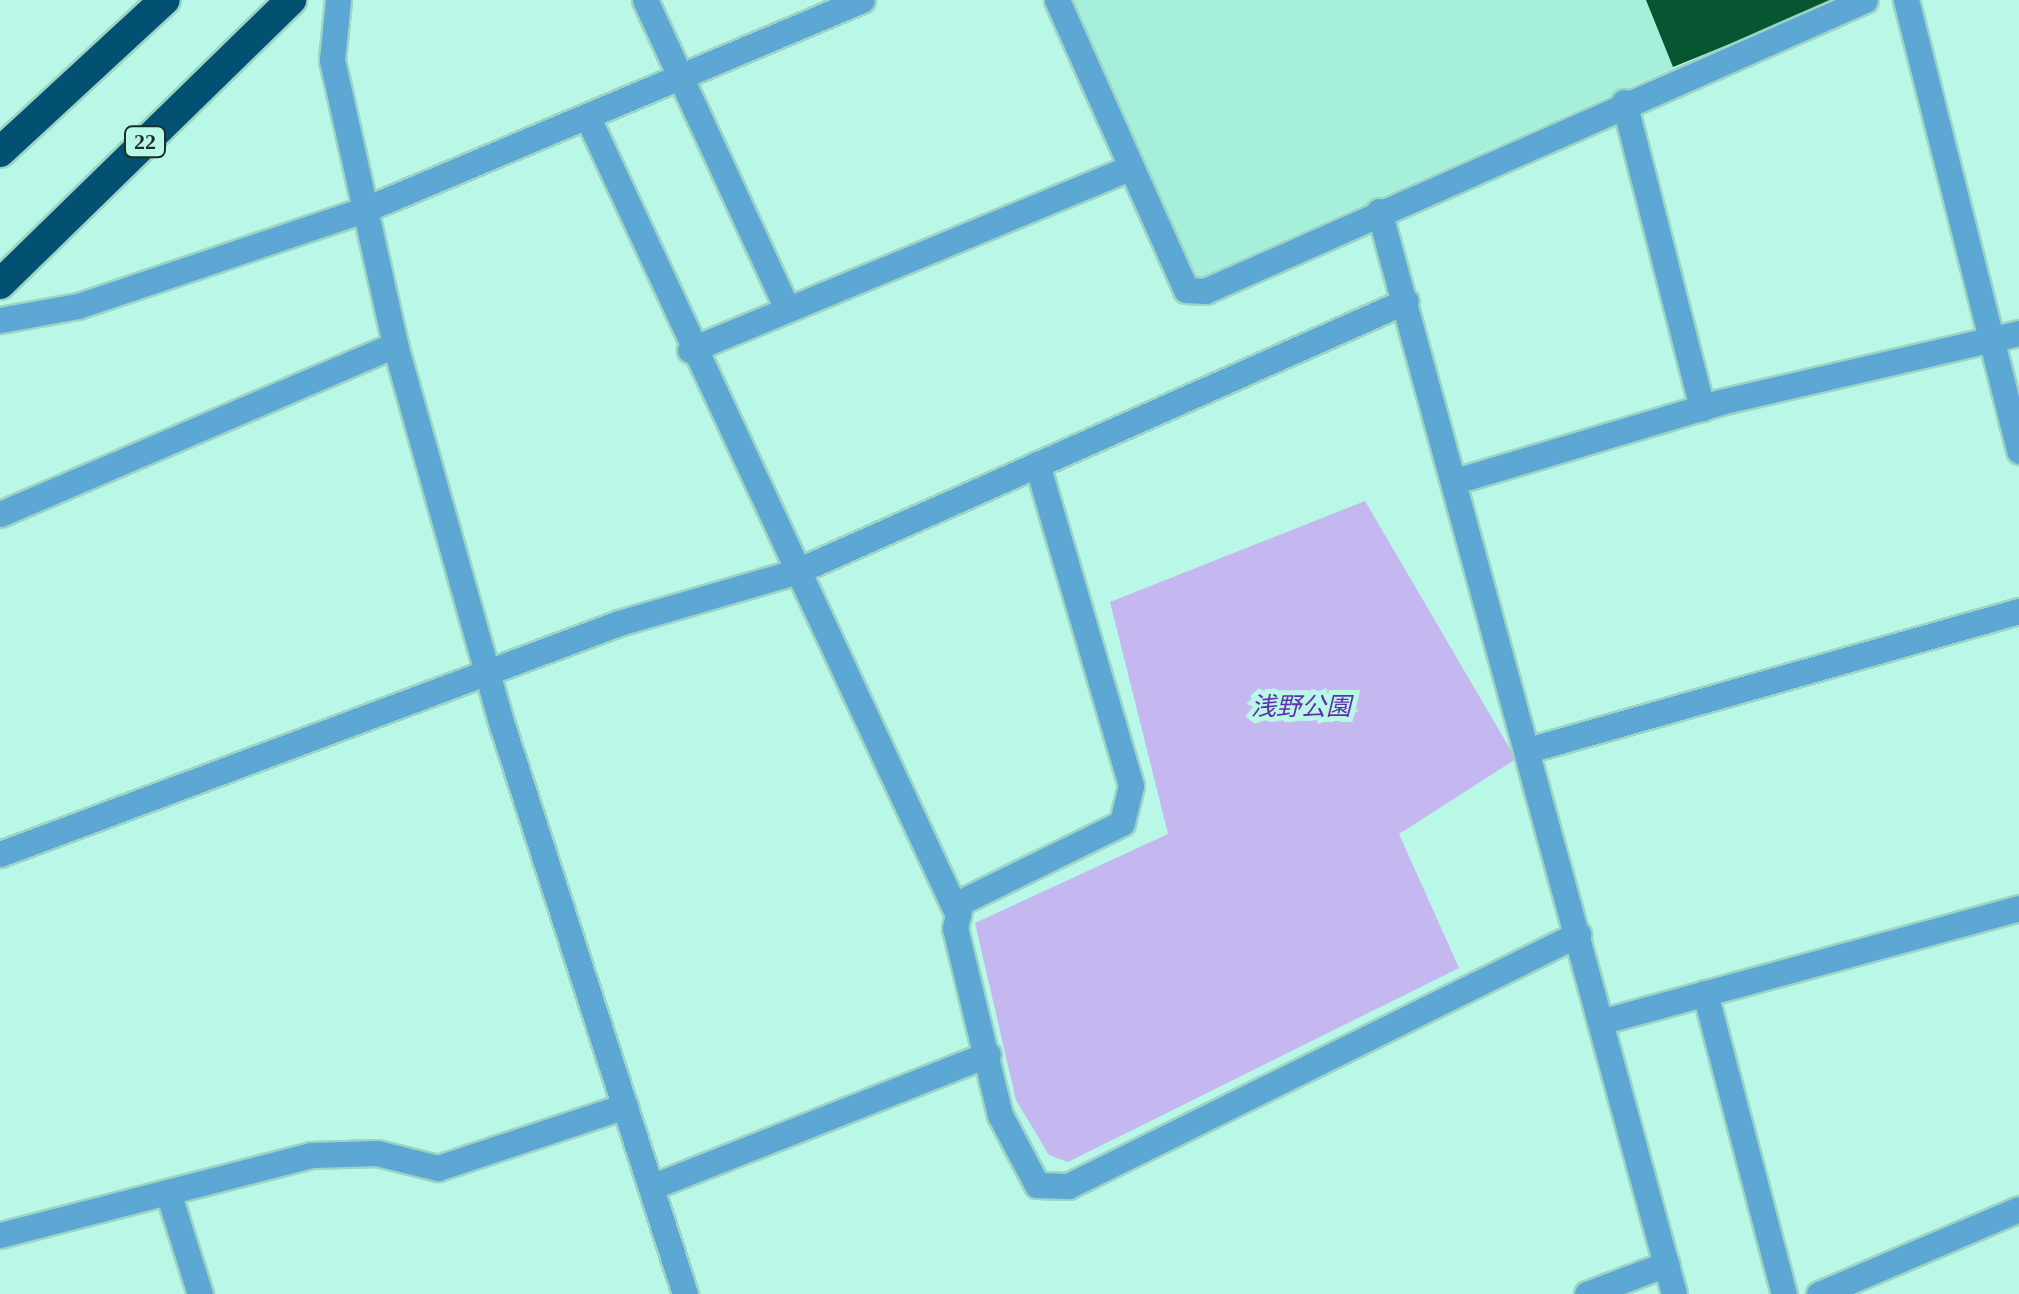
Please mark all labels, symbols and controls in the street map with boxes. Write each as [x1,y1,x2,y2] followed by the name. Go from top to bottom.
[122,125,168,159] road number: 22
[1251,692,1351,722] park label: 浅野公園

